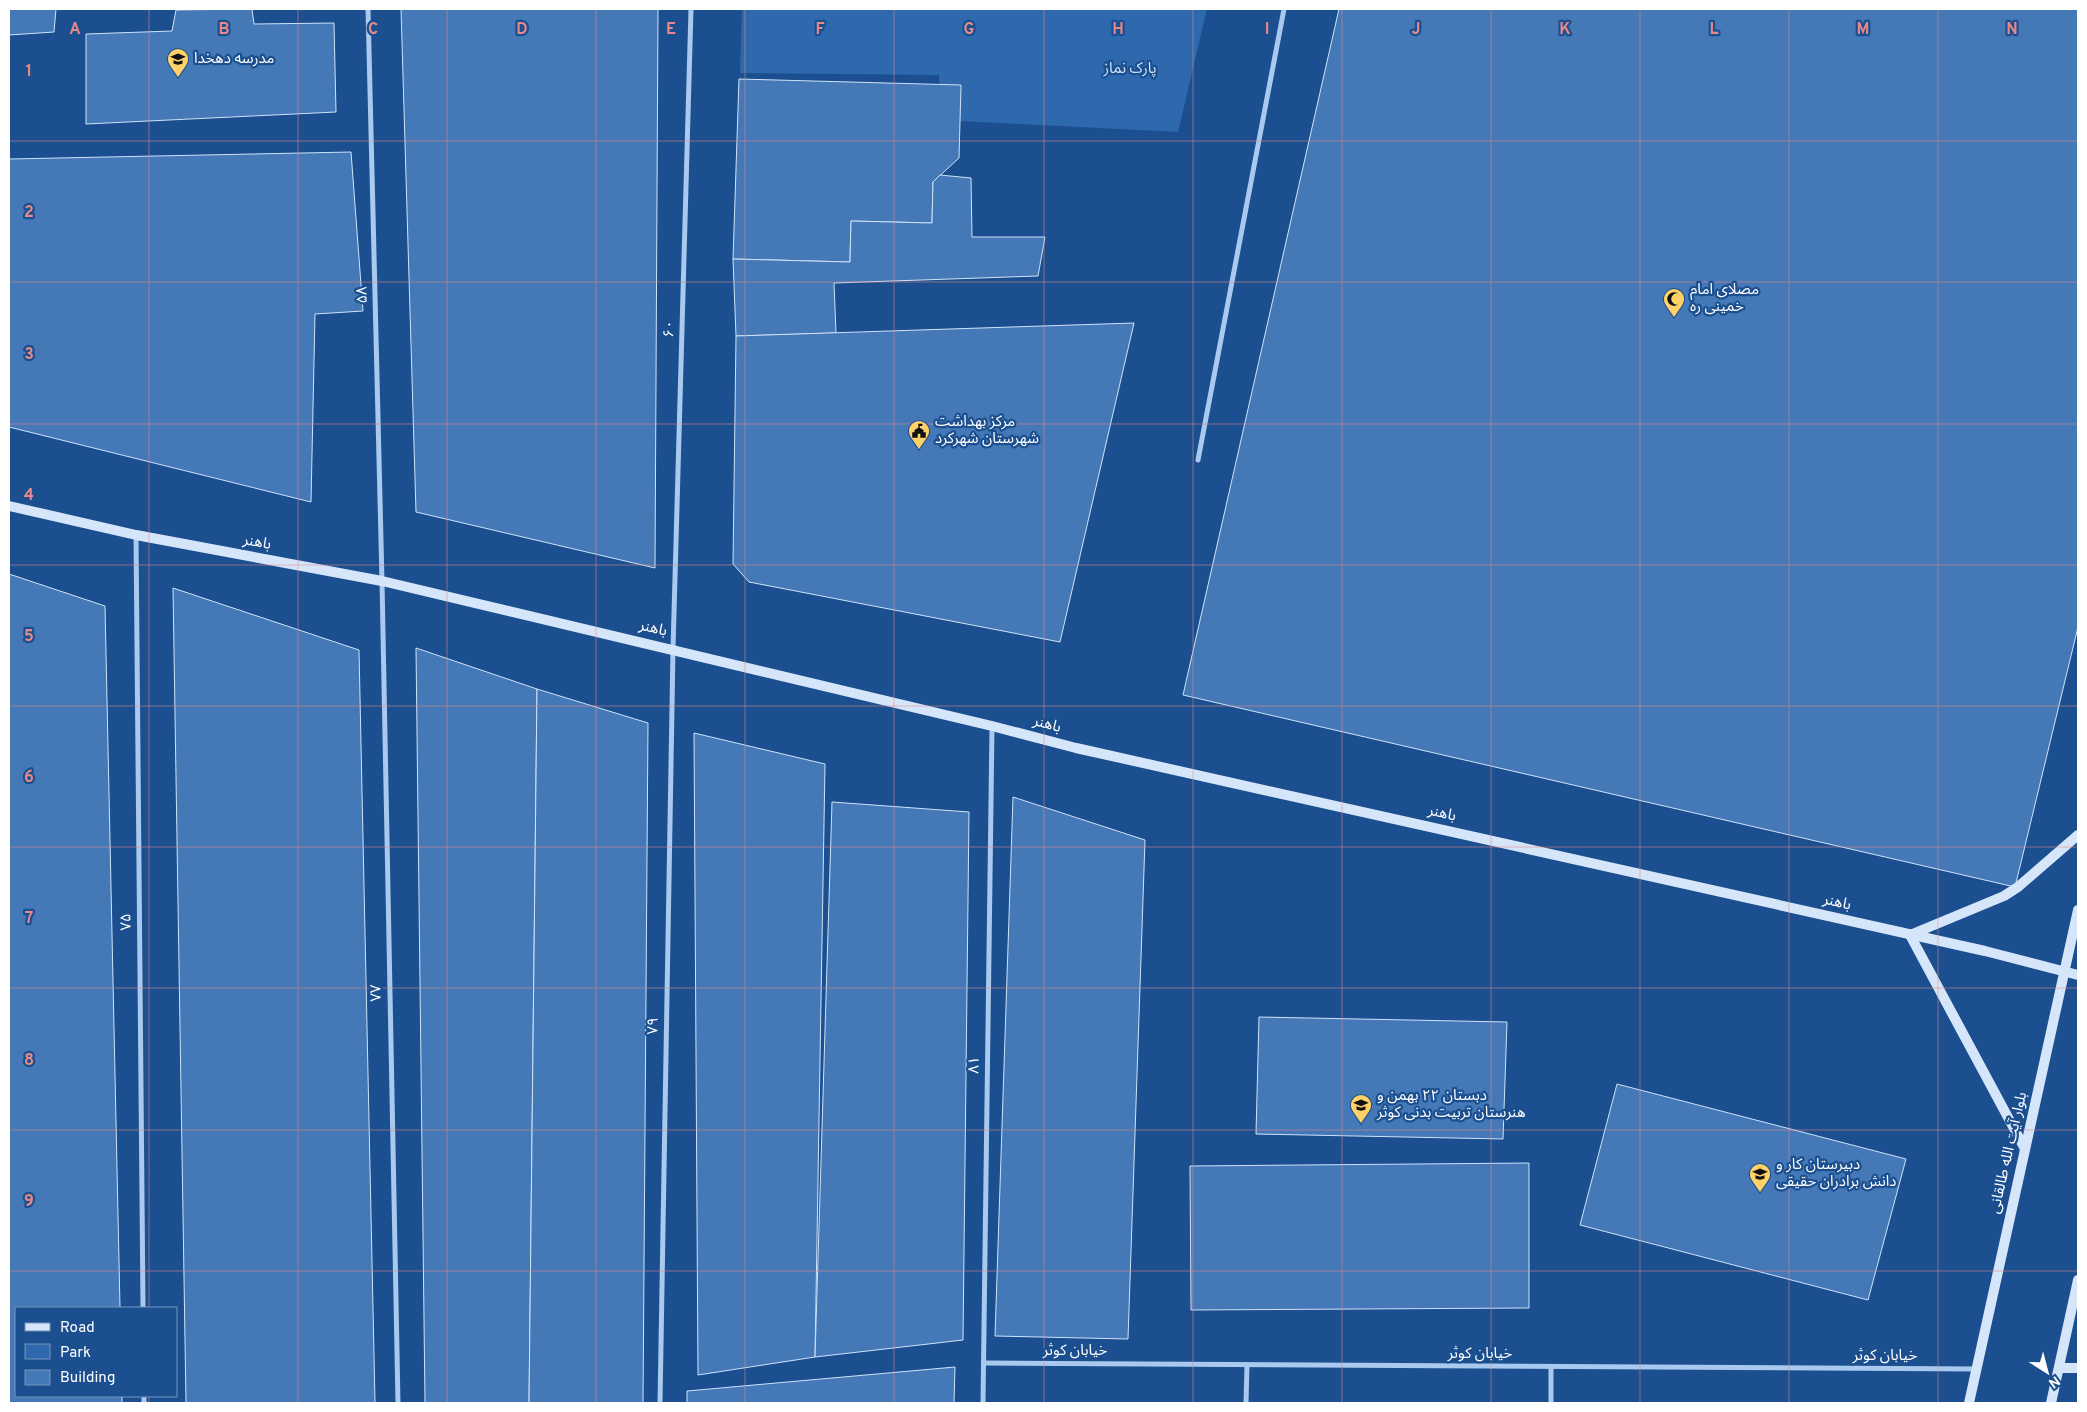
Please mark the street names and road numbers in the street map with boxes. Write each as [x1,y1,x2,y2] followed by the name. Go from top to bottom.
[353,286,373,304] street label: ۵۸
[660,320,680,338] street label: ۶۰
[240,531,273,555] street label: باهنر
[636,616,669,641] street label: باهنر
[1030,712,1063,738] street label: باهنر
[1425,801,1458,826] street label: باهنر
[1820,890,1853,915] street label: باهنر
[117,913,137,931] street label: ۷۵
[367,984,387,1002] street label: ۷۷
[644,1017,664,1035] street label: ۷۹
[965,1056,985,1074] street label: ۸۱
[1986,1090,2032,1216] street label: بلوار آیت الله طالقانی
[1042,1342,1108,1361] street label: خیابان کوثر
[1447,1345,1513,1364] street label: خیابان کوثر
[1852,1347,1918,1366] street label: خیابان کوثر

